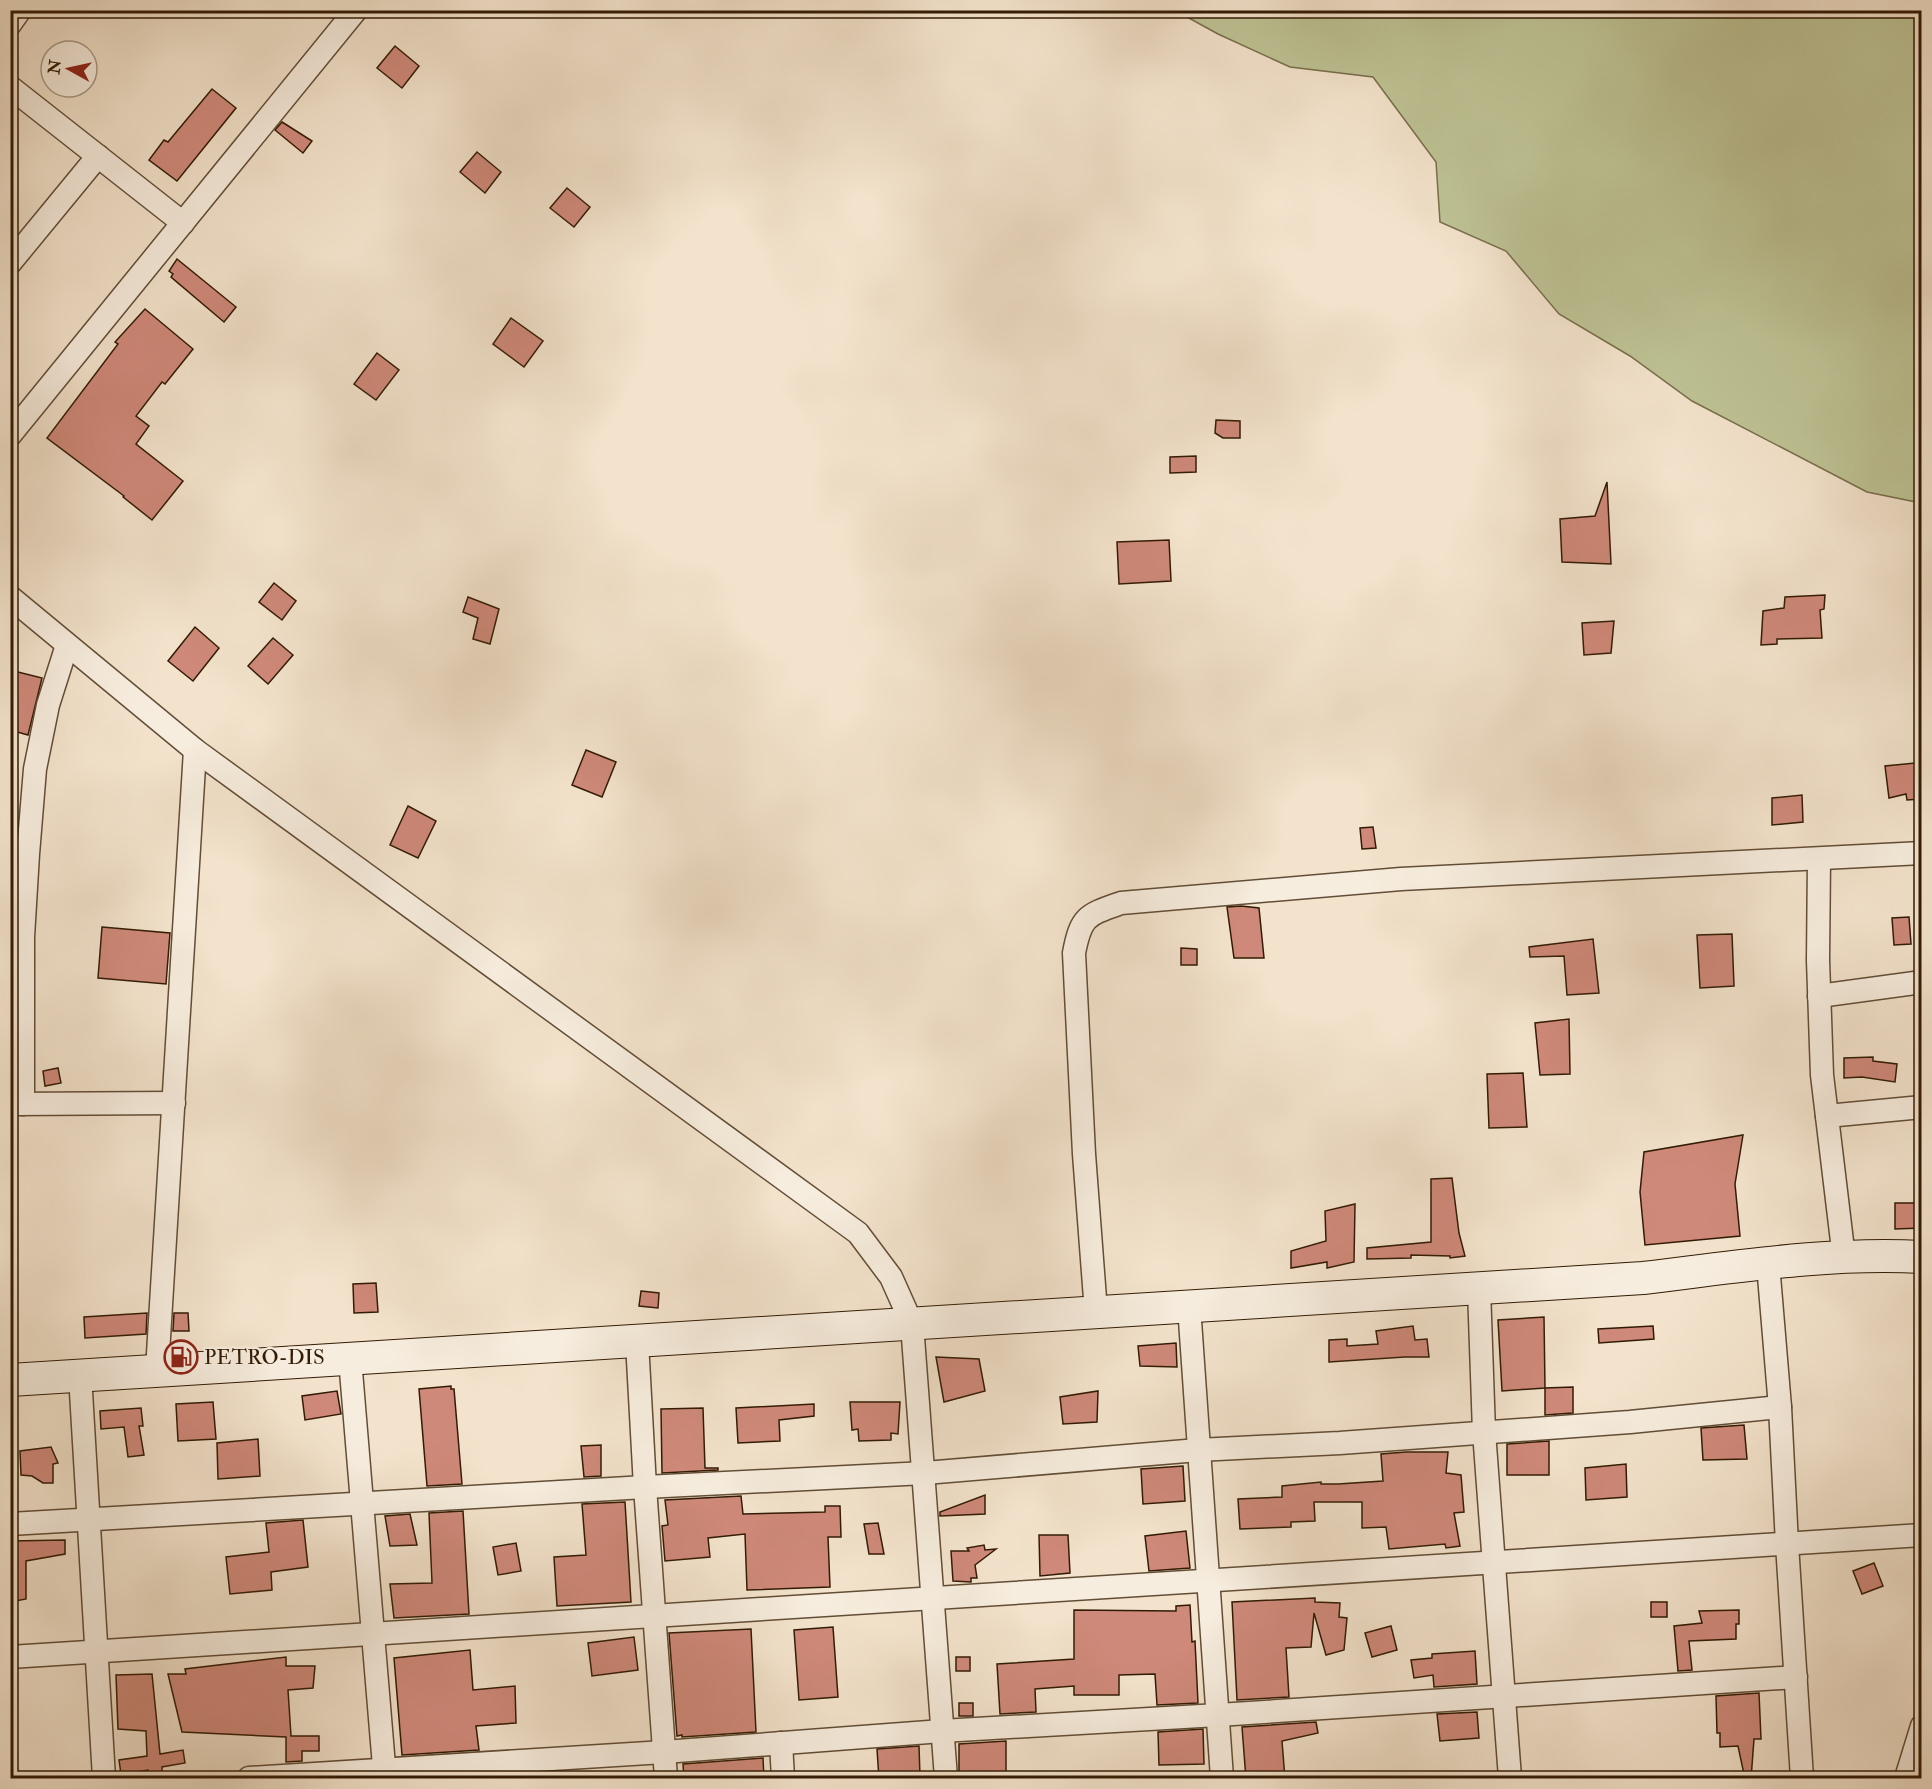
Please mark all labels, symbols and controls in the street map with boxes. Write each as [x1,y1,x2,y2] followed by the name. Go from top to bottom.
[39,39,99,99] north arrow
[44,58,66,77] text: N
[163,1339,199,1375] fuel station icon: PETRO-DIS
[204,1344,325,1371] place label: PETRO-DIS

